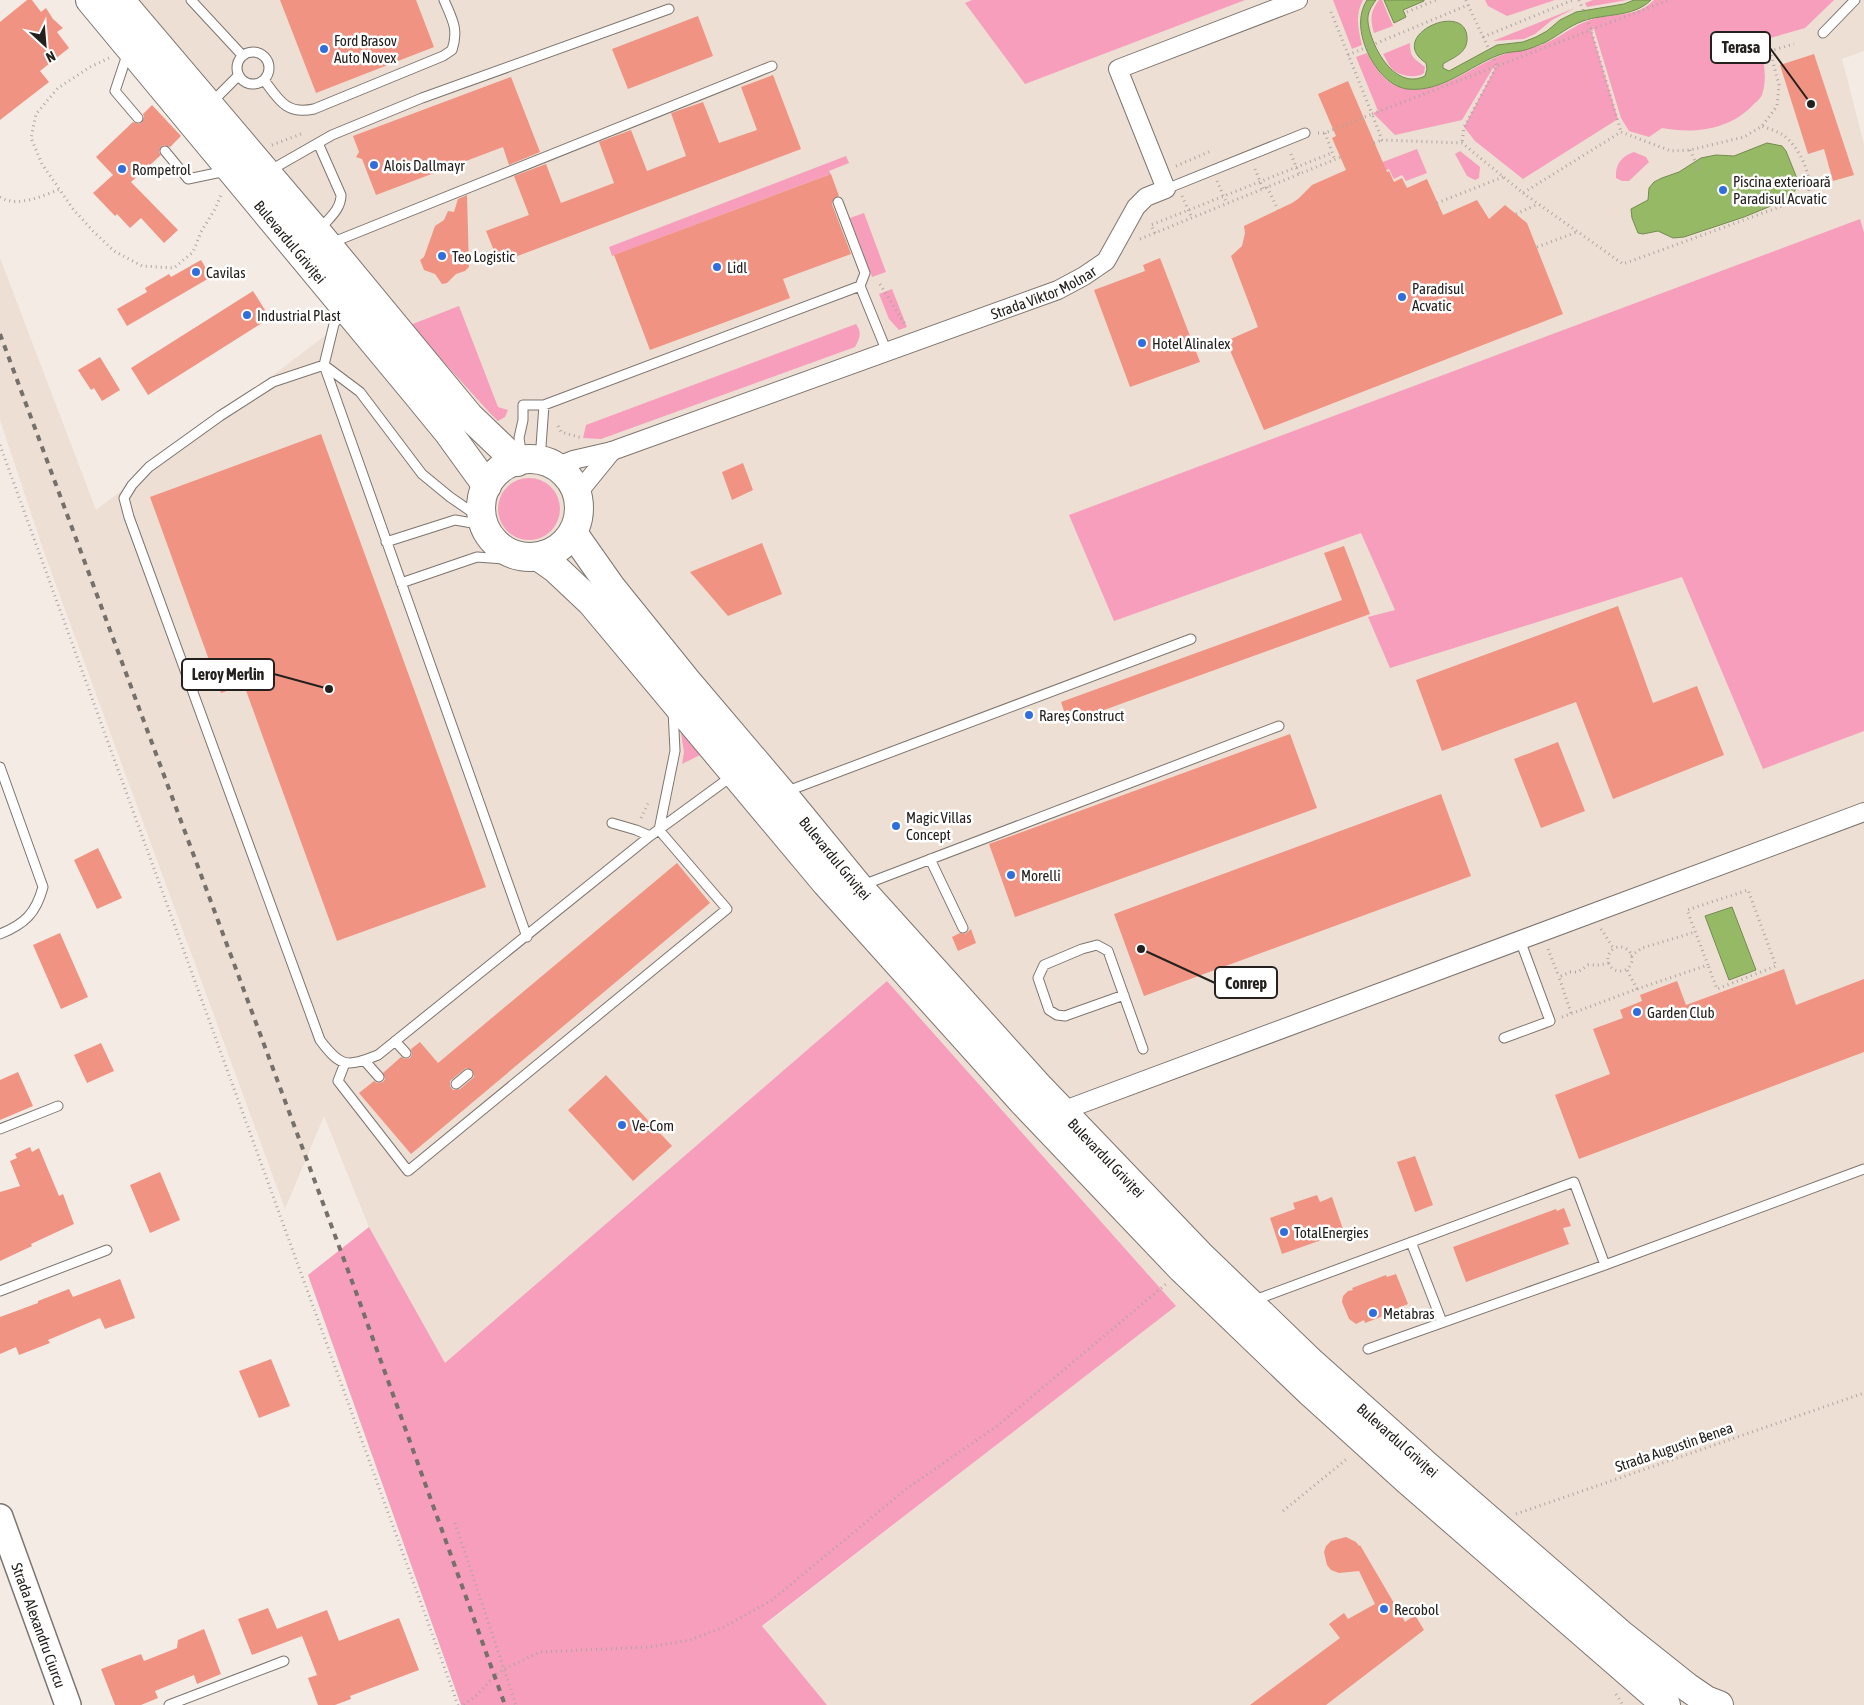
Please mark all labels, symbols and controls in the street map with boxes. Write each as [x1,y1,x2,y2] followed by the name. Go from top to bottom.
[20,20,70,70] north arrow
[334,32,397,66] place label: Ford Brasov Auto Novex
[1711,32,1770,63] callout: Terasa
[1722,38,1760,56] text: Terasa
[318,43,330,55] marker: Ford Brasov Auto Novex
[43,48,58,66] text: N
[384,157,465,174] place label: Alois Dallmayr
[368,159,380,171] marker: Alois Dallmayr
[132,161,191,178] place label: Rompetrol
[116,163,128,175] marker: Rompetrol
[1733,173,1831,207] place label: Piscina exterioară Paradisul Acvatic
[1717,184,1729,196] marker: Piscina exterioară Paradisul Acvatic
[251,197,330,287] street label: Bulevardul Griviței
[452,248,515,265] place label: Teo Logistic
[436,250,448,262] marker: Teo Logistic
[727,259,747,276] place label: Lidl
[711,261,723,273] marker: Lidl
[988,262,1099,322] street label: Strada Viktor Molnar
[206,264,246,281] place label: Cavilas
[190,266,202,278] marker: Cavilas
[1412,280,1464,314] place label: Paradisul Acvatic
[1396,291,1408,303] marker: Paradisul Acvatic
[257,307,341,324] place label: Industrial Plast
[241,309,253,321] marker: Industrial Plast
[1152,335,1230,352] place label: Hotel Alinalex
[1136,337,1148,349] marker: Hotel Alinalex
[182,659,274,690] callout: Leroy Merlin
[192,665,265,683] text: Leroy Merlin
[1039,707,1124,724] place label: Rareș Construct
[1023,709,1035,721] marker: Rareș Construct
[906,809,972,843] place label: Magic Villas Concept
[796,813,875,903] street label: Bulevardul Griviței
[890,820,902,832] marker: Magic Villas Concept
[1021,867,1061,884] place label: Morelli
[1005,869,1017,881] marker: Morelli
[1215,967,1277,998] callout: Conrep
[1225,974,1267,992] text: Conrep
[1647,1004,1715,1021] place label: Garden Club
[1631,1006,1643,1018] marker: Garden Club
[1065,1115,1148,1200] street label: Bulevardul Griviței
[632,1117,674,1134] place label: Ve-Com
[616,1119,628,1131] marker: Ve-Com
[1294,1224,1368,1241] place label: TotalEnergies
[1278,1226,1290,1238] marker: TotalEnergies
[1383,1305,1435,1322] place label: Metabras
[1367,1307,1379,1319] marker: Metabras
[1354,1399,1442,1480] street label: Bulevardul Griviței
[1613,1419,1735,1475] street label: Strada Augustin Benea
[9,1560,70,1690] street label: Strada Alexandru Ciurcu
[1394,1601,1439,1618] place label: Recobol
[1378,1603,1390,1615] marker: Recobol

